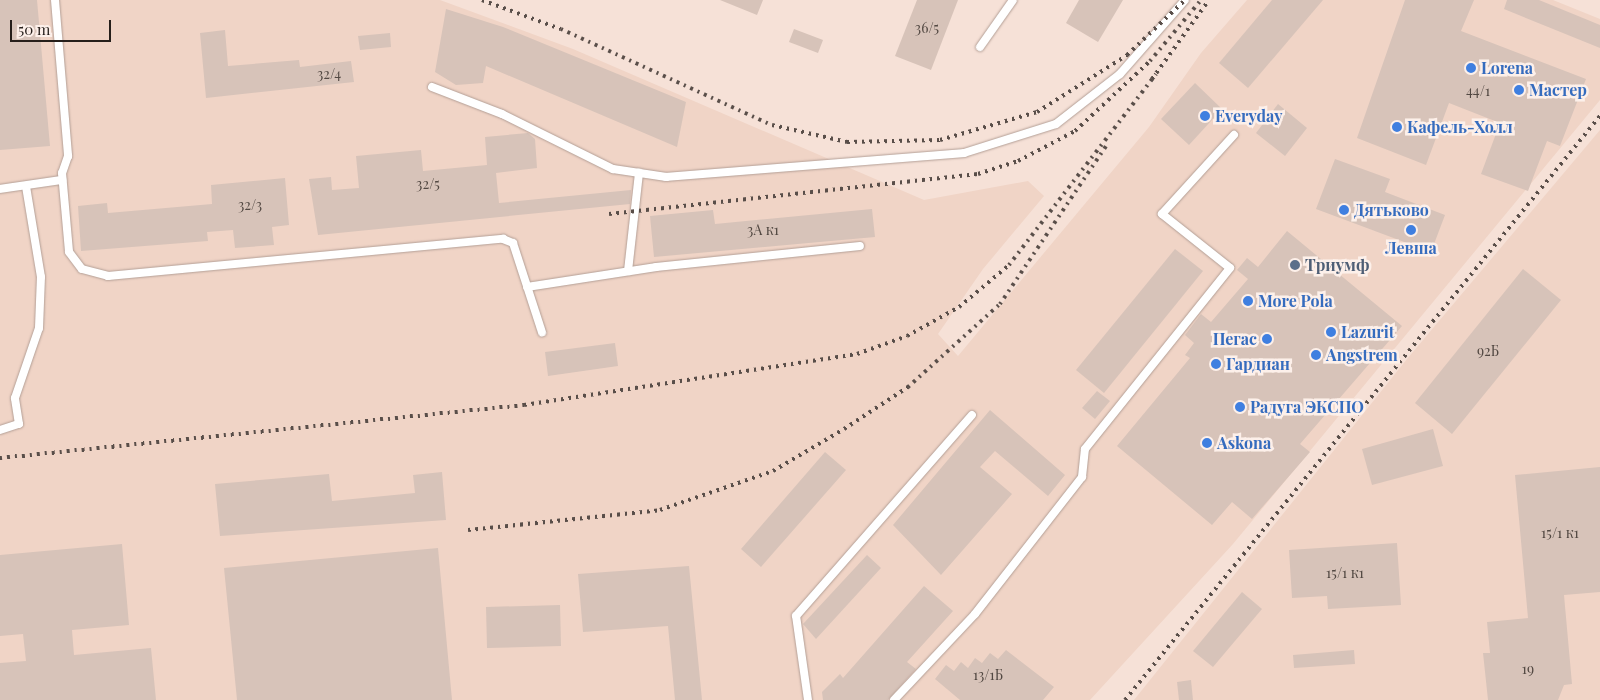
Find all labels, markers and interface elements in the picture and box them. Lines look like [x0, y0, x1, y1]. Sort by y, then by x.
scale bar [12, 10, 114, 42]
text: 50 m [18, 19, 50, 39]
house number: 36/5 [915, 20, 939, 36]
place label: Lorena [1481, 58, 1533, 78]
marker: Lorena [1465, 62, 1477, 74]
house number: 32/4 [317, 66, 341, 82]
place label: Мастер [1529, 80, 1587, 100]
house number: 44/1 [1466, 83, 1490, 99]
marker: Мастер [1513, 84, 1525, 96]
place label: Everyday [1215, 106, 1282, 126]
marker: Everyday [1199, 110, 1211, 122]
place label: Кафель-Холл [1407, 117, 1513, 137]
marker: Кафель-Холл [1391, 121, 1403, 133]
house number: 32/5 [416, 176, 440, 192]
house number: 32/3 [238, 197, 262, 213]
place label: Дятьково [1354, 200, 1429, 220]
marker: Дятьково [1338, 204, 1350, 216]
house number: 3А к1 [747, 222, 779, 238]
marker: Левша [1405, 224, 1417, 236]
place label: Левша [1385, 238, 1437, 258]
place label: Триумф [1305, 255, 1369, 275]
marker: Триумф [1289, 259, 1301, 271]
place label: More Pola [1258, 291, 1333, 311]
marker: More Pola [1242, 295, 1254, 307]
place label: Lazurit [1341, 322, 1394, 342]
marker: Lazurit [1325, 326, 1337, 338]
place label: Пегас [1213, 329, 1257, 349]
marker: Пегас [1261, 333, 1273, 345]
house number: 92Б [1477, 343, 1499, 359]
place label: Angstrem [1326, 345, 1398, 365]
marker: Angstrem [1310, 349, 1322, 361]
place label: Гардиан [1226, 354, 1290, 374]
marker: Гардиан [1210, 358, 1222, 370]
place label: Радуга ЭКСПО [1250, 397, 1364, 417]
marker: Радуга ЭКСПО [1234, 401, 1246, 413]
place label: Askona [1217, 433, 1271, 453]
marker: Askona [1201, 437, 1213, 449]
house number: 15/1 к1 [1541, 525, 1579, 541]
house number: 15/1 к1 [1326, 565, 1364, 581]
house number: 19 [1522, 661, 1534, 677]
house number: 13/1Б [973, 667, 1003, 683]

